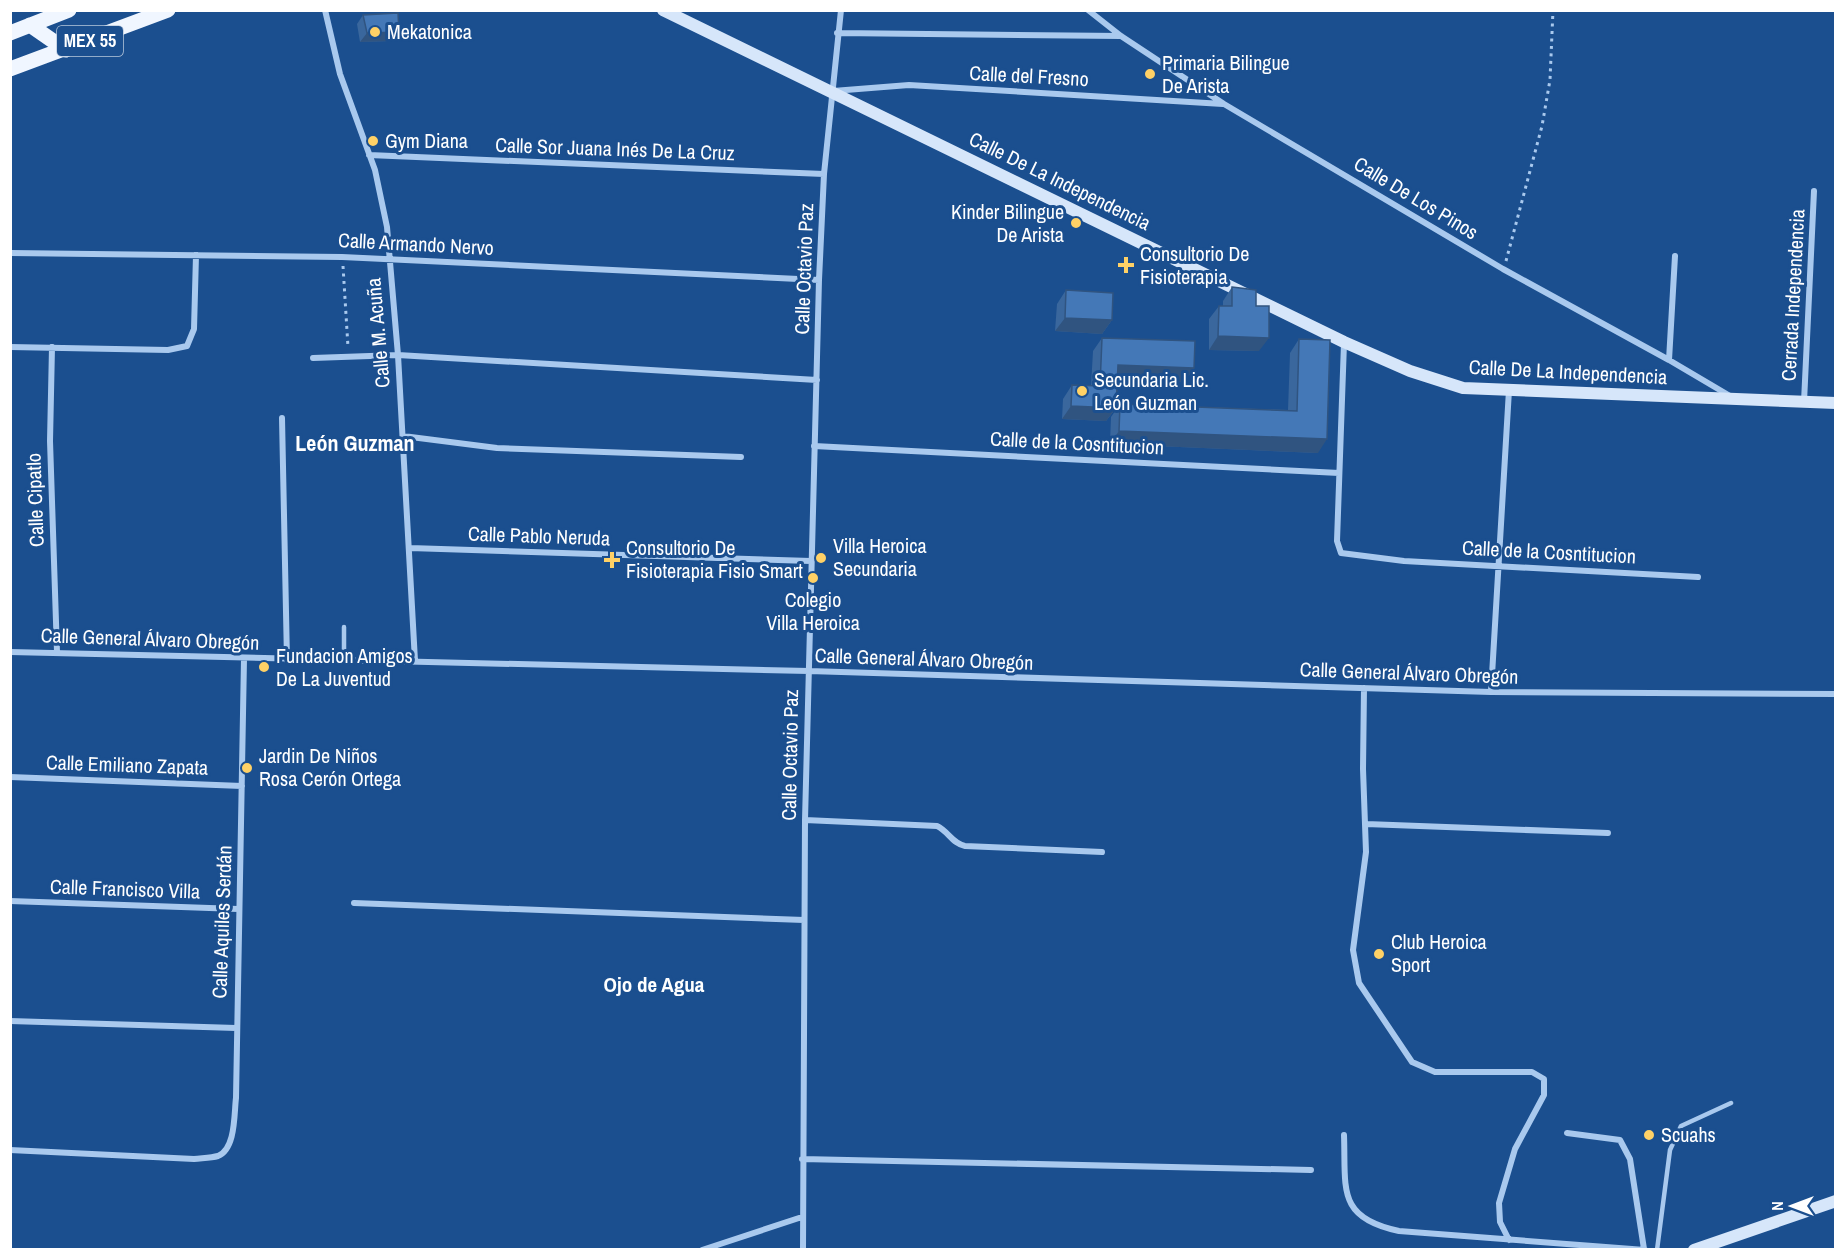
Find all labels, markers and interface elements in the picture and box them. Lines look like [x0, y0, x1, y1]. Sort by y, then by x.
place label: Mekatonica [387, 18, 472, 45]
marker: Mekatonica [368, 25, 382, 39]
road number: MEX 55 [57, 26, 123, 56]
place label: Primaria Bilingue De Arista [1162, 49, 1290, 99]
street label: Calle del Fresno [969, 59, 1089, 92]
marker: Primaria Bilingue De Arista [1143, 67, 1157, 81]
street label: Calle De La Independencia [965, 125, 1155, 236]
place label: Gym Diana [385, 127, 468, 154]
street label: Calle Sor Juana Inés De La Cruz [495, 131, 735, 166]
marker: Gym Diana [366, 134, 380, 148]
street label: Calle De Los Pinos [1349, 150, 1483, 245]
place label: Kinder Bilingue De Arista [951, 198, 1064, 248]
street label: Calle Octavio Paz [788, 203, 819, 335]
street label: Cerrada Independencia [1775, 208, 1810, 382]
marker: Kinder Bilingue De Arista [1069, 216, 1083, 230]
street label: Calle Armando Nervo [337, 226, 495, 261]
place label: Consultorio De Fisioterapia [1140, 240, 1249, 290]
marker: Consultorio De Fisioterapia [1117, 256, 1135, 274]
street label: Calle M. Acuña [359, 277, 396, 389]
street label: Calle De La Independencia [1468, 353, 1668, 390]
place label: Secundaria Lic. León Guzman [1094, 366, 1209, 416]
marker: Secundaria Lic. León Guzman [1075, 384, 1089, 398]
street label: Calle de la Cosntitucion [989, 424, 1165, 461]
district label: León Guzman [295, 428, 415, 458]
street label: Calle Cipatlo [19, 453, 50, 547]
street label: Calle Pablo Neruda [467, 520, 611, 551]
place label: Villa Heroica Secundaria [833, 532, 927, 582]
street label: Calle de la Cosntitucion [1461, 533, 1637, 570]
place label: Consultorio De Fisioterapia Fisio Smart [626, 534, 803, 584]
marker: Consultorio De Fisioterapia Fisio Smart [603, 551, 621, 569]
marker: Villa Heroica Secundaria [814, 551, 828, 565]
marker: Colegio Villa Heroica [806, 571, 820, 585]
place label: Colegio Villa Heroica [766, 586, 860, 636]
street label: Calle General Álvaro Obregón [40, 621, 260, 656]
street label: Calle General Álvaro Obregón [814, 641, 1034, 676]
place label: Fundacion Amigos De La Juventud [276, 642, 413, 692]
street label: Calle General Álvaro Obregón [1299, 655, 1519, 690]
marker: Fundacion Amigos De La Juventud [257, 660, 271, 674]
street label: Calle Octavio Paz [775, 689, 804, 821]
place label: Jardin De Niños Rosa Cerón Ortega [259, 742, 401, 792]
street label: Calle Emiliano Zapata [45, 748, 209, 781]
marker: Jardin De Niños Rosa Cerón Ortega [240, 761, 254, 775]
street label: Calle Aquiles Serdán [205, 845, 238, 999]
street label: Calle Francisco Villa [50, 872, 200, 905]
place label: Club Heroica Sport [1391, 928, 1487, 978]
marker: Club Heroica Sport [1372, 947, 1386, 961]
district label: Ojo de Agua [604, 970, 705, 999]
place label: Scuahs [1661, 1121, 1716, 1148]
marker: Scuahs [1642, 1128, 1656, 1142]
north arrow [1762, 1176, 1822, 1236]
text: N [1766, 1201, 1788, 1211]

